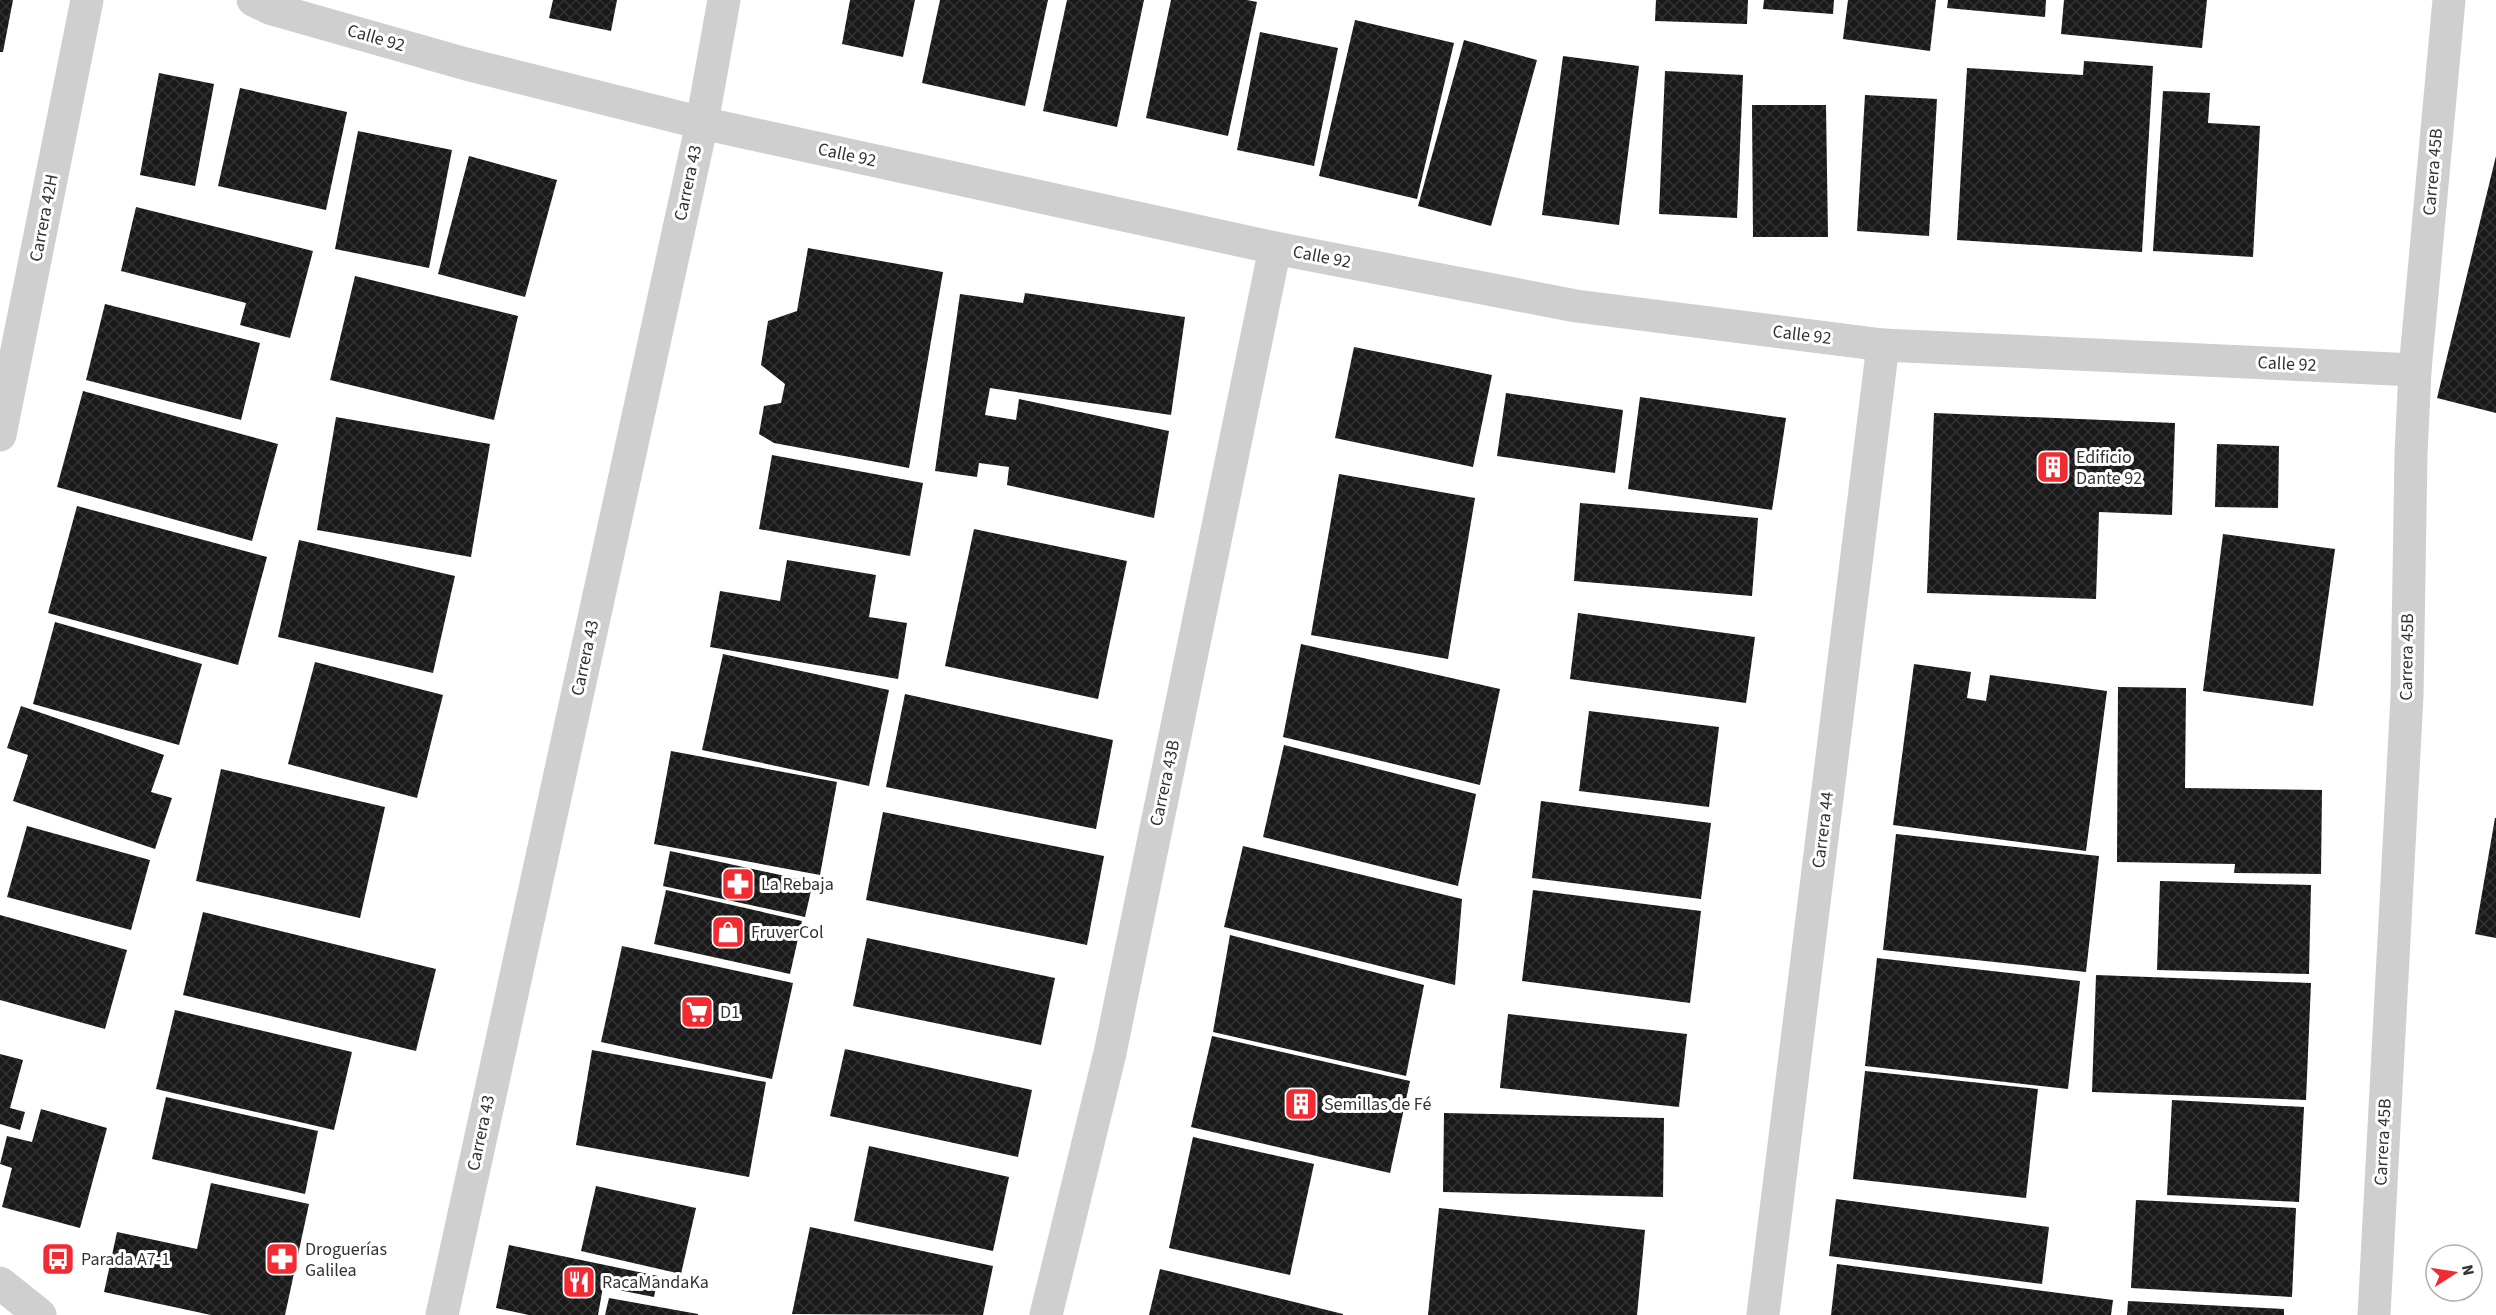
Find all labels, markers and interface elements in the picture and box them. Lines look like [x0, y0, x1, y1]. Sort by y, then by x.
street label: Calle 92 [344, 18, 408, 58]
street label: Carrera 45B [2417, 127, 2449, 217]
street label: Calle 92 [816, 137, 878, 173]
street label: Carrera 43 [668, 143, 708, 223]
street label: Carrera 42H [23, 172, 65, 264]
street label: Calle 92 [1291, 239, 1353, 275]
street label: Calle 92 [1771, 319, 1833, 351]
street label: Calle 92 [2257, 350, 2317, 378]
place label: Edificio Dante 92 [2076, 445, 2142, 491]
building icon: Edificio Dante 92 [2035, 449, 2071, 485]
street label: Carrera 45B [2394, 613, 2420, 701]
street label: Carrera 43 [565, 618, 605, 698]
street label: Carrera 43B [1144, 738, 1186, 828]
street label: Carrera 44 [1806, 790, 1840, 870]
pharmacy icon: La Rebaja [720, 866, 756, 902]
place label: La Rebaja [761, 872, 834, 897]
shop icon: FruverCol [710, 914, 746, 950]
place label: FruverCol [751, 920, 824, 945]
supermarket icon: D1 [679, 994, 715, 1030]
place label: D1 [720, 1000, 740, 1025]
building icon: Semillas de Fé [1283, 1086, 1319, 1122]
place label: Semillas de Fé [1324, 1092, 1431, 1117]
street label: Carrera 43 [461, 1093, 501, 1173]
street label: Carrera 45B [2368, 1098, 2398, 1186]
place label: Droguerías Galilea [305, 1237, 387, 1283]
bus stop icon: Parada A7-1 [40, 1241, 76, 1277]
pharmacy icon: Droguerías Galilea [264, 1241, 300, 1277]
north arrow [2424, 1243, 2484, 1303]
place label: Parada A7-1 [81, 1247, 170, 1272]
text: N [2456, 1263, 2480, 1278]
restaurant icon: RacaMandaKa [561, 1264, 597, 1300]
place label: RacaMandaKa [602, 1270, 709, 1295]

